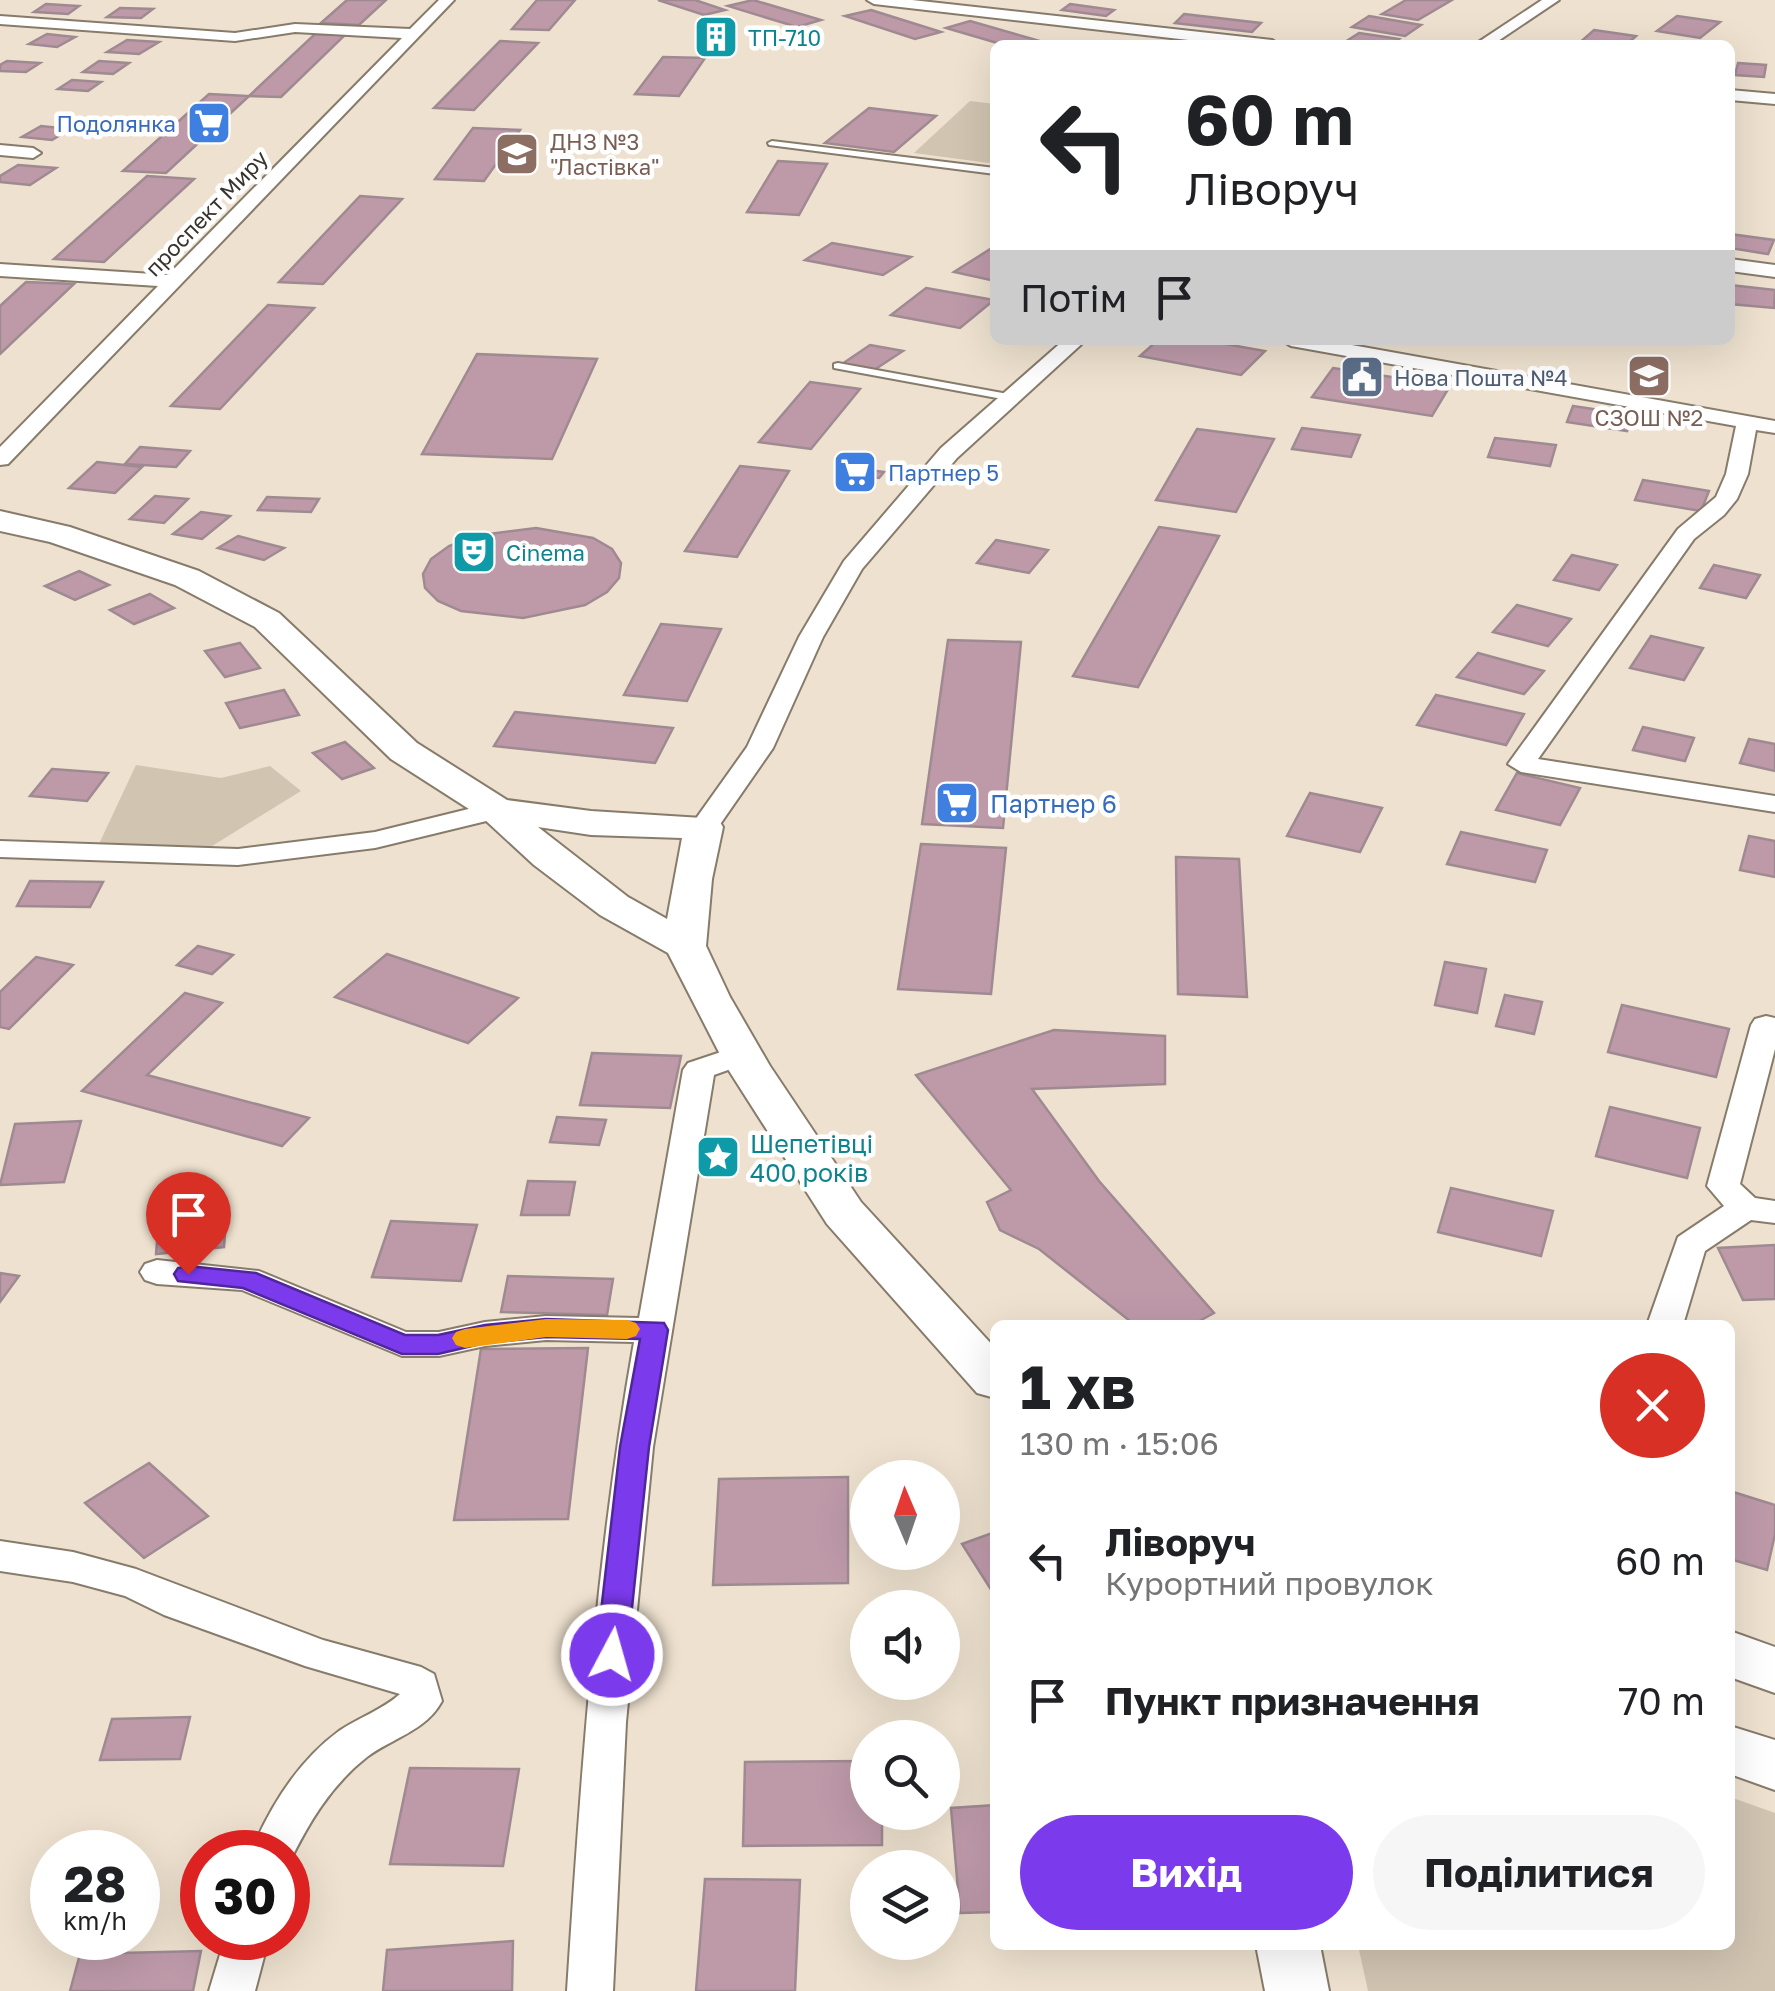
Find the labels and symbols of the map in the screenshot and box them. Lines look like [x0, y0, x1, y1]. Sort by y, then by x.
building icon: ТП-710 [693, 14, 739, 60]
place label: ТП-710 [748, 24, 821, 51]
supermarket icon: Подолянка [186, 100, 232, 146]
place label: Подолянка [57, 110, 176, 137]
place label: ДНЗ №3 "Ластівка" [550, 128, 660, 180]
school or university icon: ДНЗ №3 "Ластівка" [494, 131, 540, 177]
street label: проспект Миру [139, 144, 273, 282]
school or university icon: СЗОШ №2 [1626, 353, 1672, 399]
public building icon: Нова Пошта №4 [1339, 354, 1385, 400]
place label: Нова Пошта №4 [1394, 364, 1568, 391]
place label: СЗОШ №2 [1595, 404, 1703, 431]
supermarket icon: Партнер 5 [832, 449, 878, 495]
place label: Партнер 5 [888, 459, 999, 486]
theatre icon: Cinema [451, 529, 497, 575]
place label: Cinema [506, 539, 585, 566]
supermarket icon: Партнер 6 [934, 780, 980, 826]
place label: Партнер 6 [990, 788, 1117, 819]
place label: Шепетівці 400 років [750, 1128, 873, 1188]
place icon: Шепетівці 400 років [695, 1134, 741, 1180]
pin [146, 1172, 231, 1275]
north arrow [850, 1460, 960, 1570]
position arrow [560, 1603, 664, 1707]
speed limit sign: 30 [180, 1830, 310, 1960]

